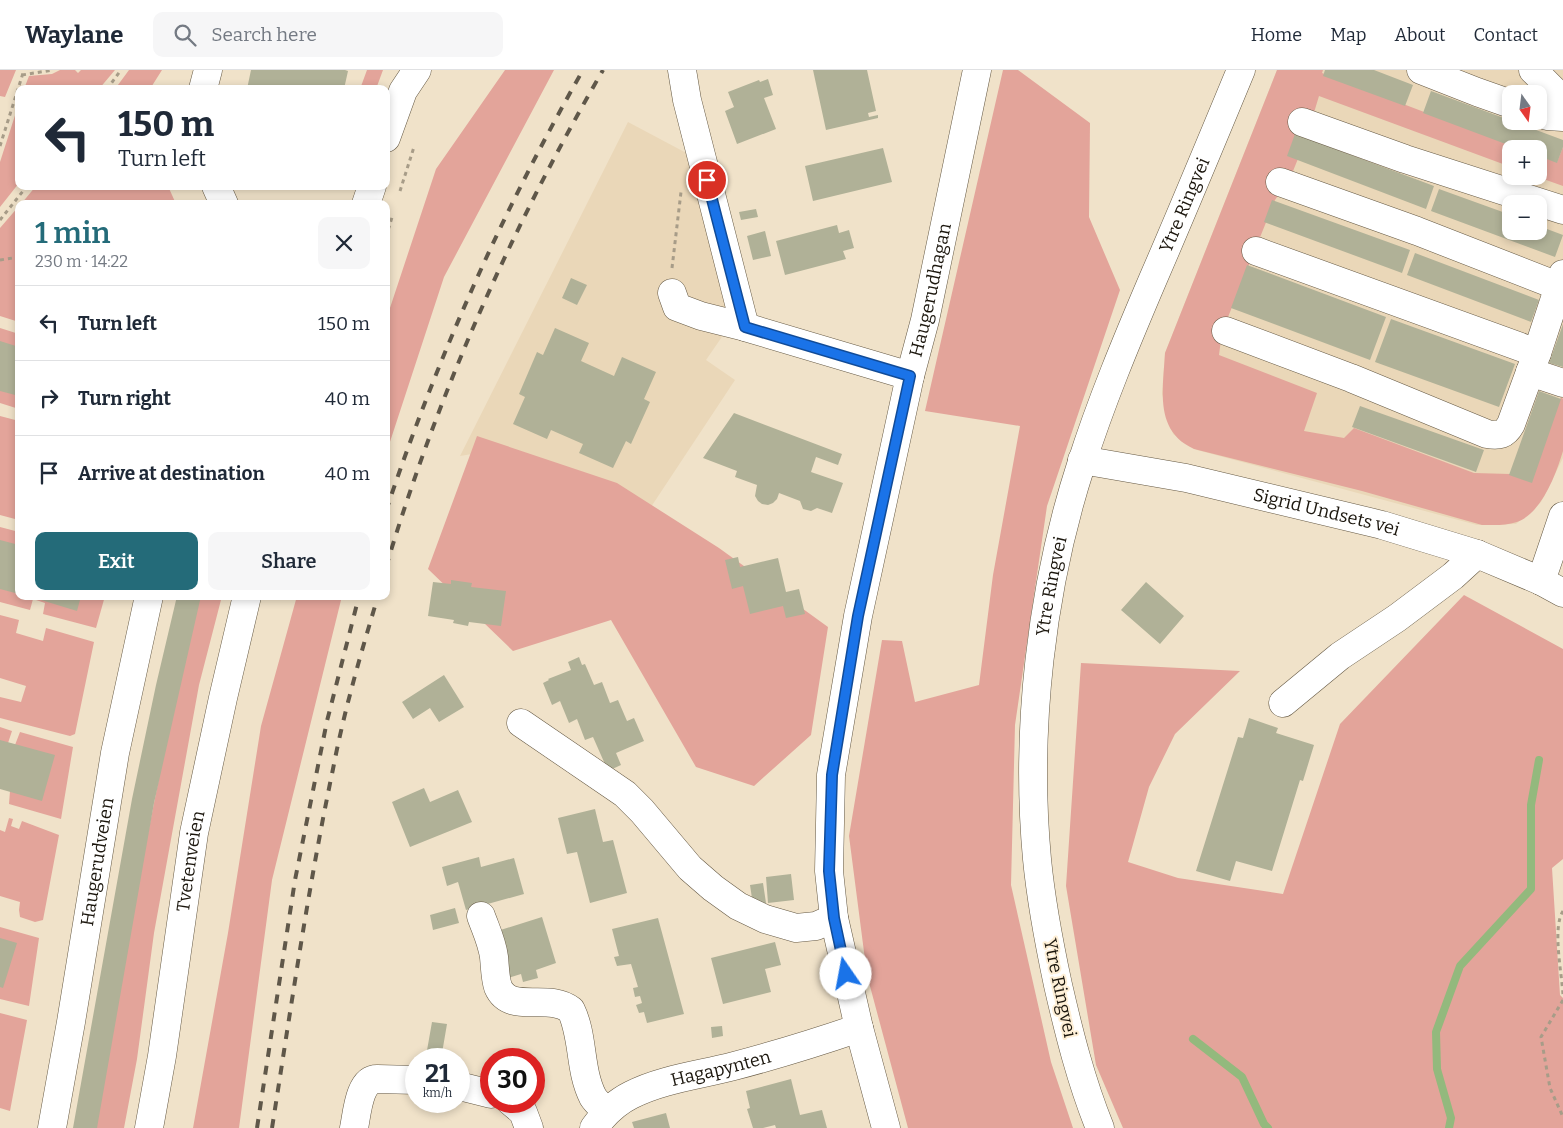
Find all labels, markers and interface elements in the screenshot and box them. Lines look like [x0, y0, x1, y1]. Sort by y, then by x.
search box [153, 12, 503, 57]
text: Waylane [25, 21, 123, 49]
icon: search [171, 21, 199, 49]
text: Search here [211, 23, 317, 46]
text: Home [1251, 24, 1302, 46]
text: Map [1330, 24, 1366, 46]
text: About [1394, 24, 1445, 46]
text: Contact [1473, 24, 1538, 46]
north arrow [1502, 85, 1548, 130]
map controls [1502, 85, 1547, 240]
text: 150 m [118, 103, 214, 145]
icon: left [35, 105, 100, 170]
button: + [1502, 140, 1547, 185]
text: Turn left [118, 145, 206, 172]
street label: Ytre Ringvei [1155, 154, 1214, 256]
pin [686, 159, 728, 201]
icon: arrive [693, 166, 721, 194]
button: − [1502, 195, 1547, 240]
text: 1 min [35, 215, 110, 251]
button: close [318, 217, 370, 269]
street label: Haugerudhagan [905, 220, 956, 359]
text: 230 m · 14:22 [35, 252, 128, 271]
icon: left [35, 309, 63, 337]
text: Turn left [78, 312, 157, 335]
text: 150 m [318, 312, 370, 335]
icon: right [35, 384, 63, 412]
text: Turn right [78, 387, 171, 410]
text: 40 m [325, 387, 370, 410]
icon: arrive [35, 459, 63, 487]
text: Arrive at destination [78, 462, 265, 485]
text: 40 m [325, 462, 370, 485]
street label: Sigrid Undsets vei [1251, 484, 1402, 541]
button: Exit [35, 532, 198, 590]
button: Share [208, 532, 370, 590]
street label: Ytre Ringvei [1032, 534, 1072, 638]
street label: Haugerudveien [76, 795, 119, 928]
street label: Tvetenveien [172, 808, 210, 913]
street label: Ytre Ringvei [1039, 936, 1081, 1040]
position arrow [819, 947, 871, 999]
street label: Hagapynten [668, 1045, 774, 1091]
speed limit sign: 30 [480, 1048, 545, 1113]
text: 21 [425, 1059, 450, 1089]
text: km/h [423, 1086, 452, 1100]

